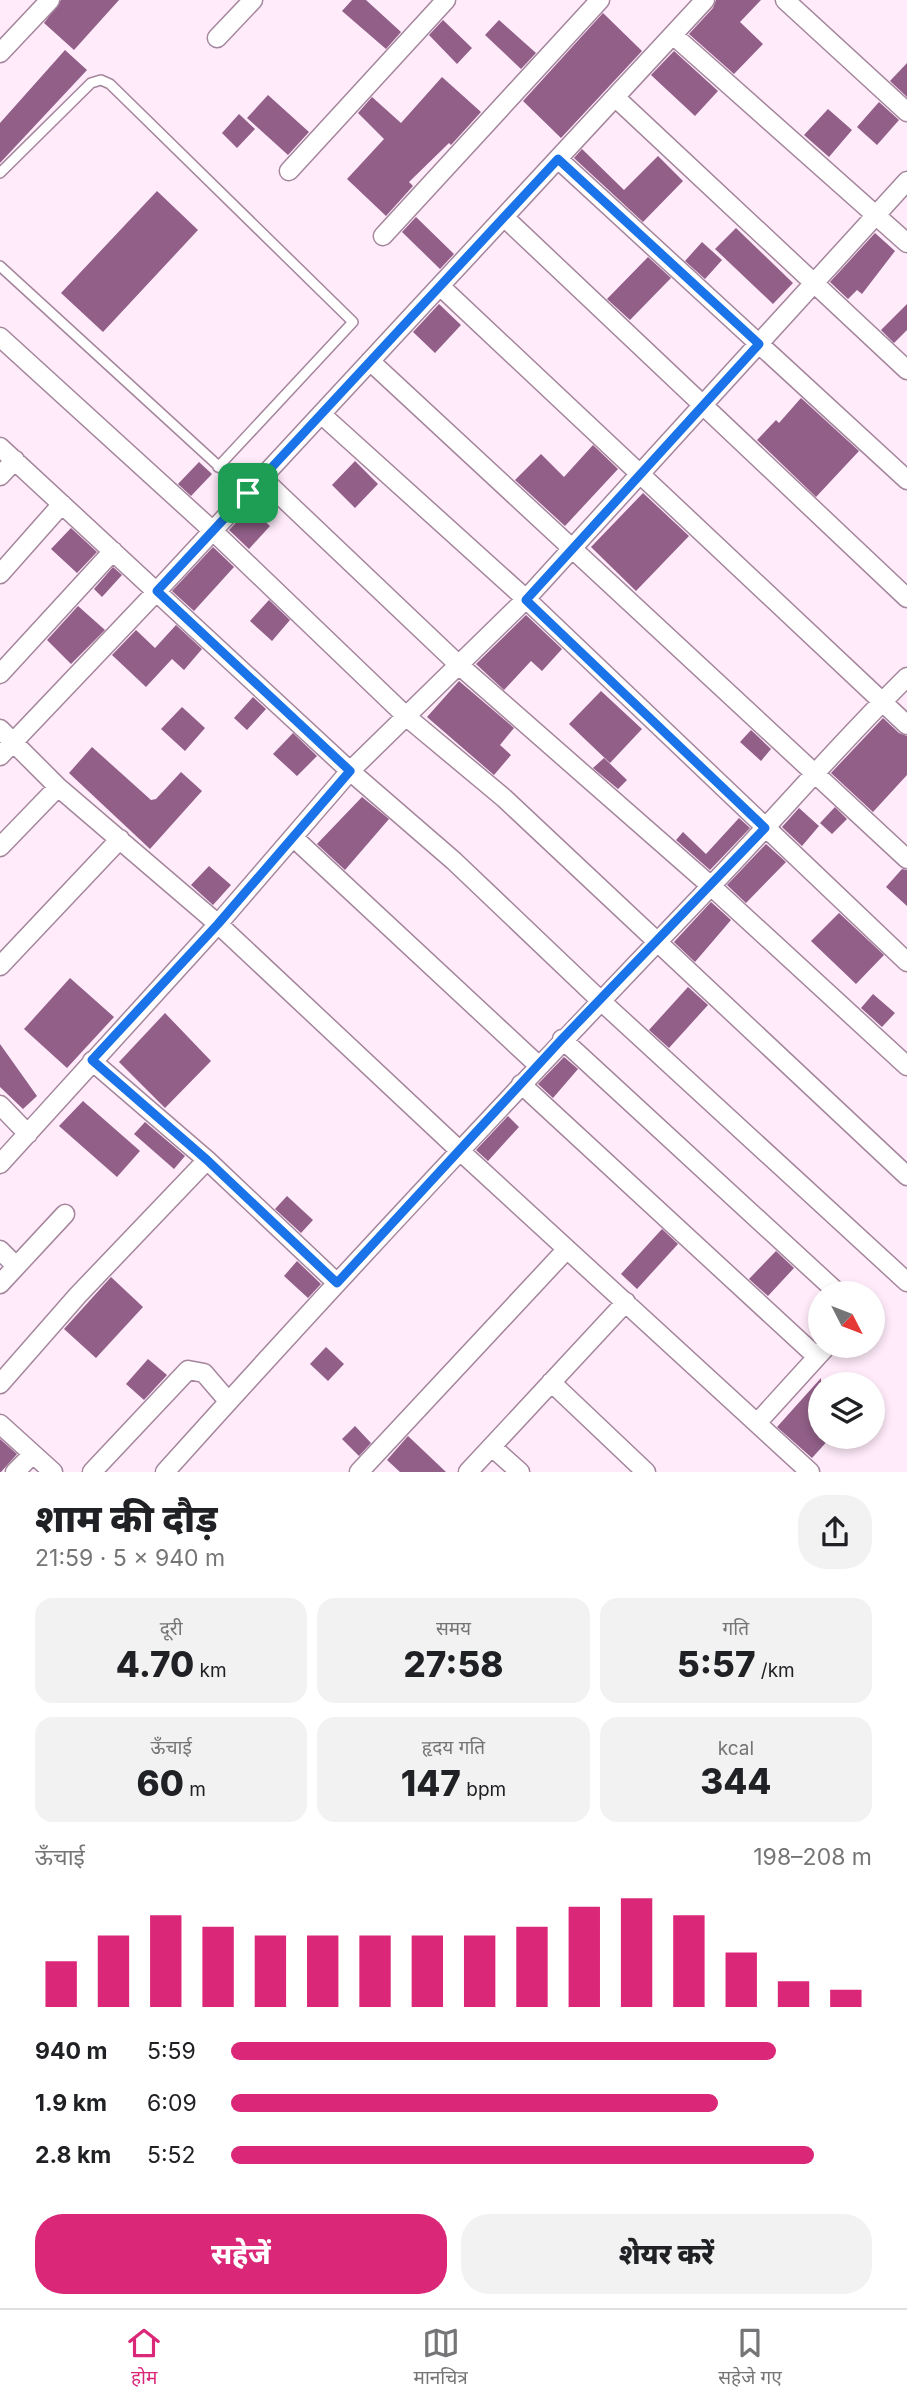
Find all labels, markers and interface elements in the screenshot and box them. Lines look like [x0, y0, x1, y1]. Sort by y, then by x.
pin [218, 463, 278, 523]
icon: arrive [229, 474, 267, 512]
north arrow [808, 1281, 886, 1358]
map controls [808, 1281, 885, 1449]
button: layers [808, 1372, 885, 1449]
text: शाम की दौड़ [35, 1495, 217, 1541]
button: share [798, 1495, 872, 1569]
text: 21:59 · 5 × 940 m [35, 1544, 225, 1572]
text: दूरी [160, 1617, 183, 1640]
text: समय [436, 1617, 471, 1640]
text: गति [723, 1617, 749, 1640]
text: 4.70 [116, 1643, 194, 1685]
text: 27:58 [403, 1643, 504, 1685]
text: 5:57 [677, 1643, 755, 1685]
text: km [194, 1659, 227, 1682]
text: /km [755, 1659, 795, 1682]
text: ऊँचाई [151, 1736, 192, 1759]
text: हृदय गति [422, 1736, 485, 1759]
text: kcal [718, 1737, 754, 1760]
text: 344 [700, 1760, 771, 1802]
text: 60 [136, 1762, 184, 1804]
text: 147 [401, 1762, 461, 1804]
text: m [184, 1778, 206, 1801]
text: bpm [461, 1778, 506, 1801]
text: ऊँचाई [35, 1843, 85, 1871]
text: 198–208 m [753, 1843, 872, 1871]
text: 940 m [35, 2037, 107, 2065]
text: 5:59 [147, 2037, 196, 2065]
text: 1.9 km [35, 2089, 107, 2117]
text: 6:09 [147, 2089, 197, 2117]
text: 2.8 km [35, 2141, 111, 2169]
text: 5:52 [147, 2141, 196, 2169]
button: सहेजें [35, 2214, 447, 2294]
button: शेयर करें [461, 2214, 872, 2294]
tab: होम [125, 2324, 163, 2392]
tab: मानचित्र [414, 2324, 468, 2392]
tab: सहेजे गए [718, 2324, 782, 2392]

